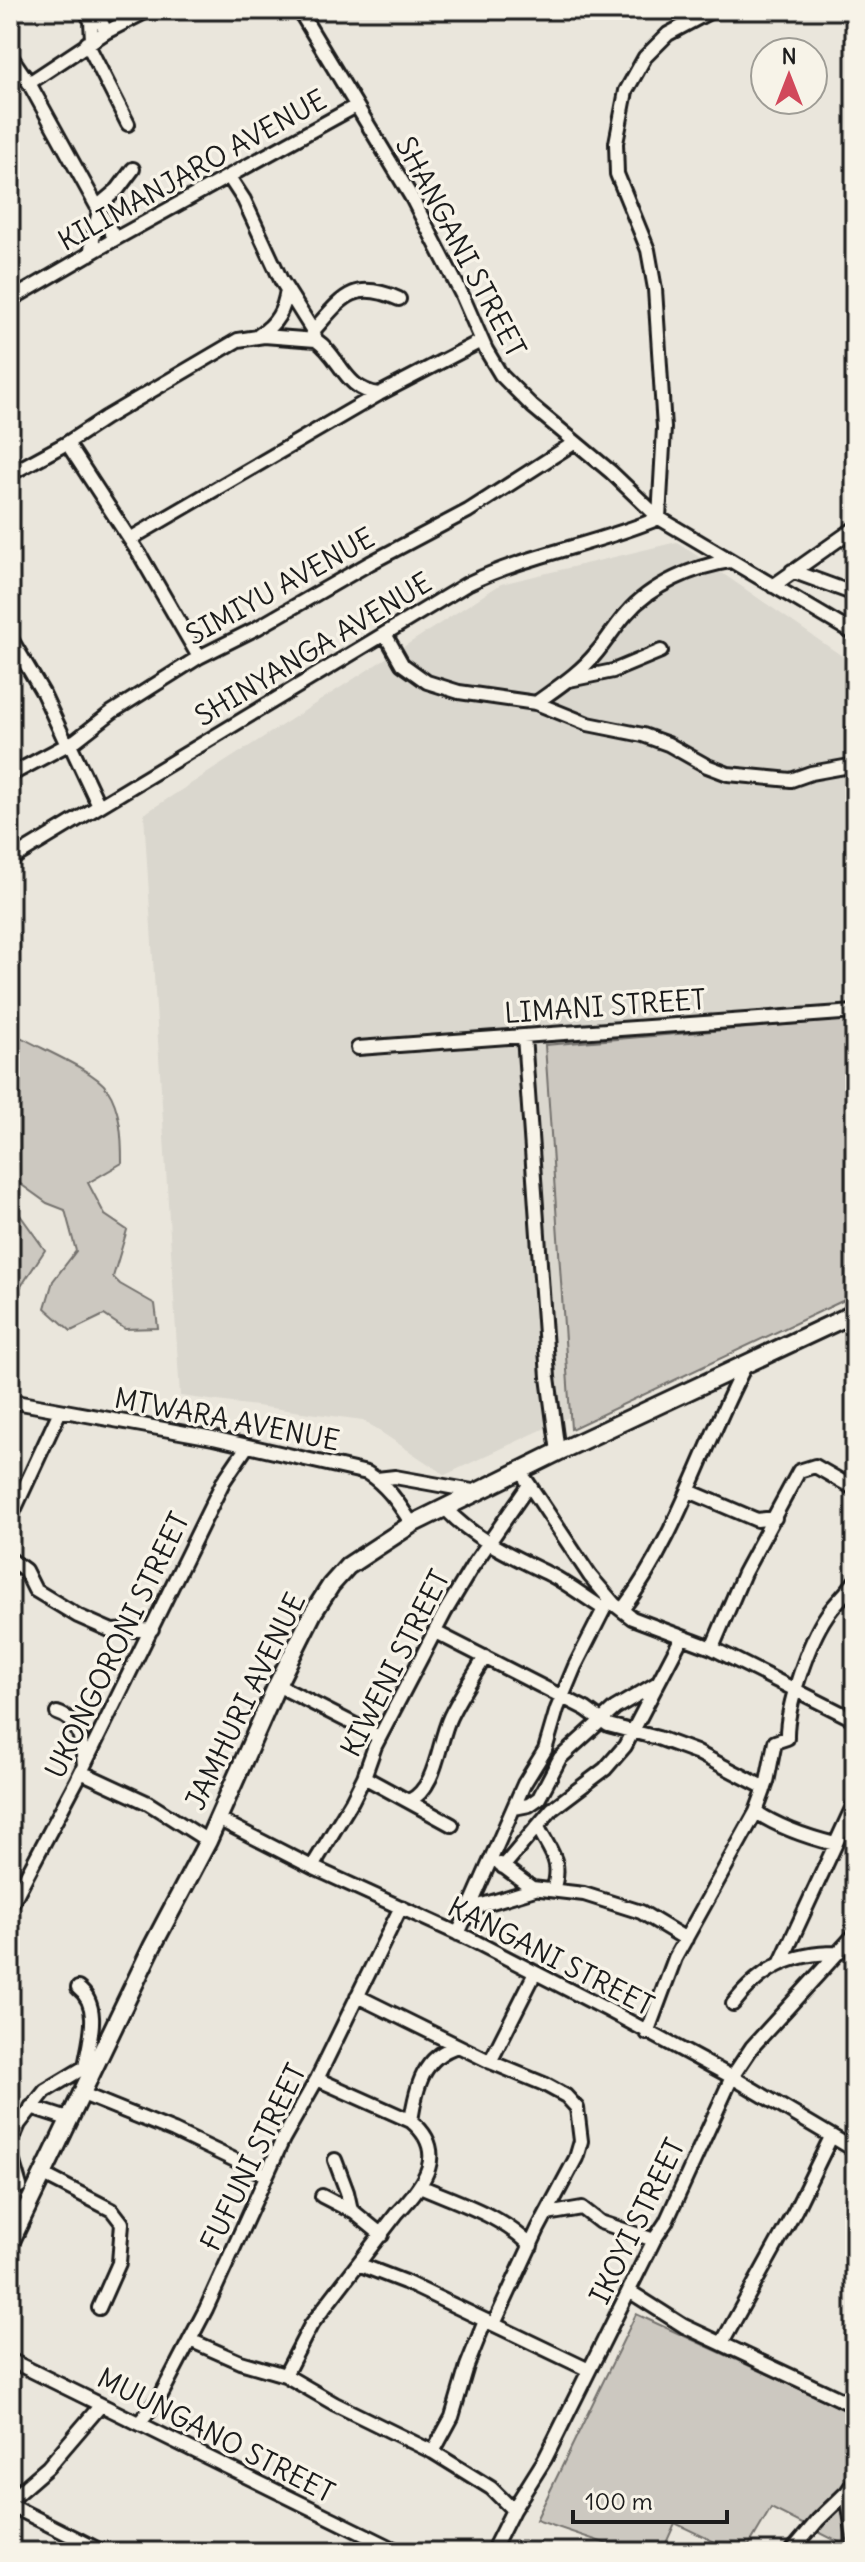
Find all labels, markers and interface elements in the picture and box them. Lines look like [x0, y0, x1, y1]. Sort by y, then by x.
north arrow [749, 36, 829, 116]
text: N [781, 42, 797, 70]
street label: KILIMANJARO AVENUE [52, 81, 332, 259]
street label: SHANGANI STREET [388, 130, 534, 364]
street label: SIMIYU AVENUE [179, 519, 381, 653]
street label: SHINYANGA AVENUE [188, 564, 438, 734]
street label: LIMANI STREET [503, 981, 707, 1031]
street label: MTWARA AVENUE [111, 1380, 343, 1458]
street label: UKONGORONI STREET [37, 1506, 197, 1784]
street label: KIWENI STREET [332, 1563, 458, 1763]
street label: JAMHURI AVENUE [177, 1587, 313, 1815]
street label: KANGANI STREET [442, 1889, 660, 2023]
street label: FUFUNI STREET [192, 2058, 314, 2256]
street label: IKOYI STREET [581, 2132, 693, 2310]
street label: MUUNGANO STREET [91, 2360, 341, 2510]
scale bar [573, 2474, 727, 2524]
text: 100 m [585, 2486, 653, 2516]

